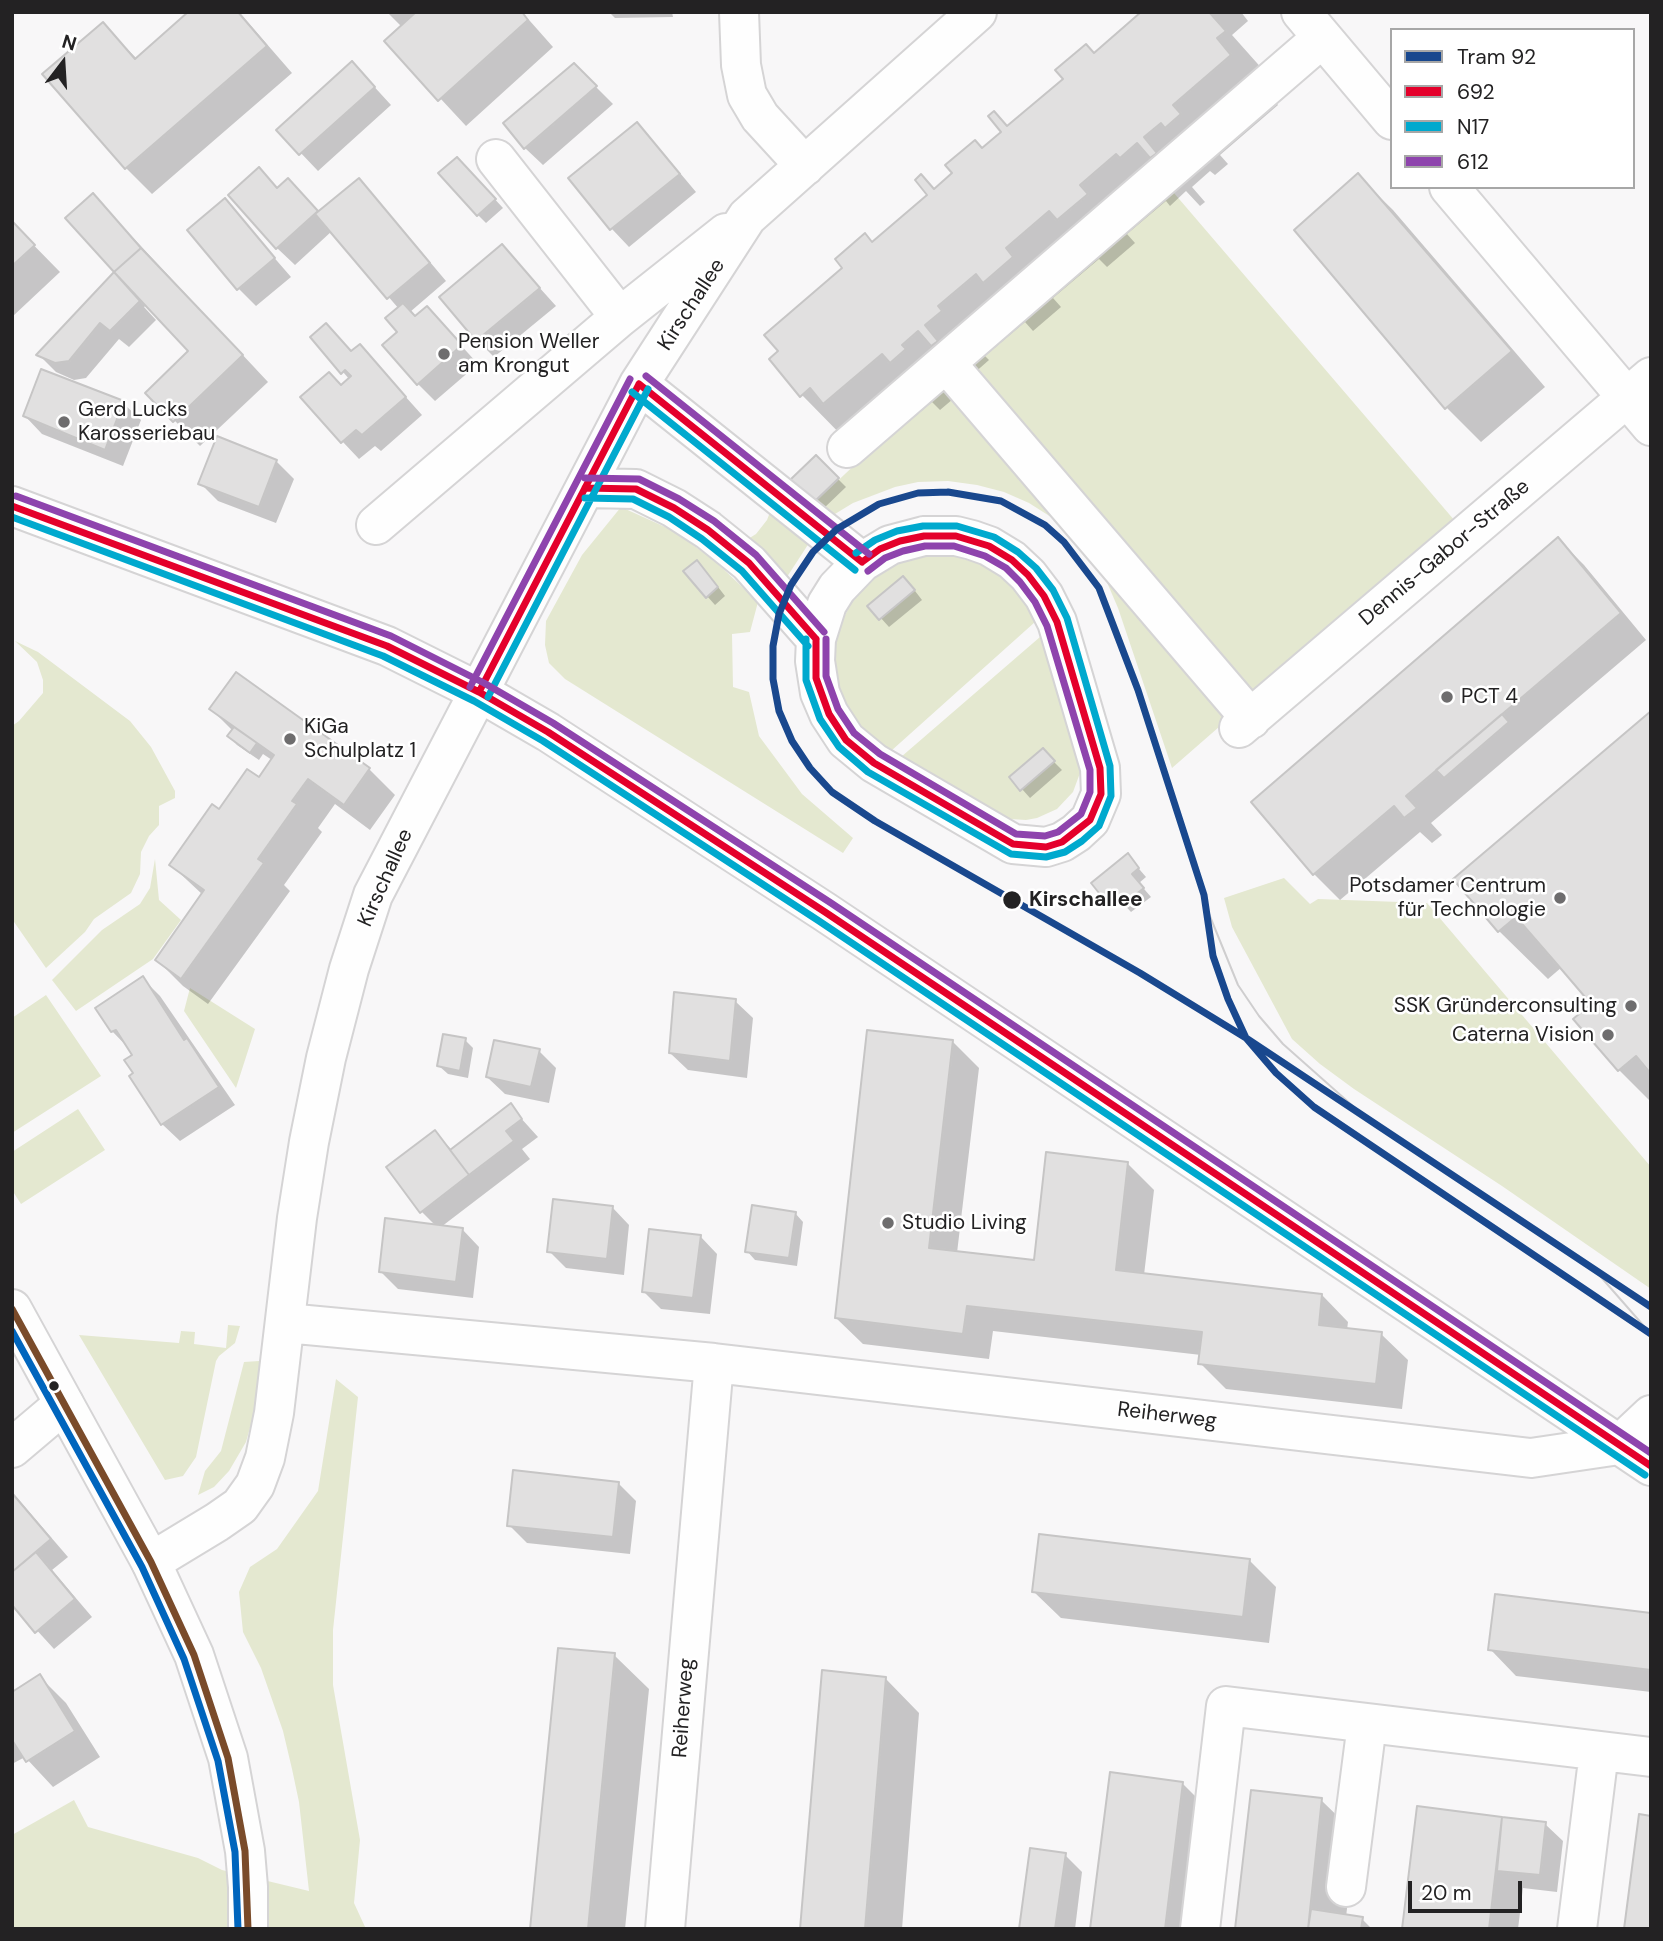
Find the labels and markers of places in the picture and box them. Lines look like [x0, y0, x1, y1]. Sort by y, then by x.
place label: Pension Weller am Krongut [458, 329, 599, 379]
marker: Pension Weller am Krongut [436, 346, 452, 362]
place label: Gerd Lucks Karosseriebau [78, 397, 215, 447]
marker: Gerd Lucks Karosseriebau [56, 414, 72, 430]
place label: PCT 4 [1461, 684, 1518, 710]
marker: PCT 4 [1439, 689, 1455, 705]
place label: KiGa Schulplatz 1 [304, 714, 416, 764]
marker: KiGa Schulplatz 1 [282, 731, 298, 747]
place label: Potsdamer Centrum für Technologie [1349, 873, 1546, 923]
place label: Kirschallee [1029, 887, 1143, 913]
marker: Kirschallee [1001, 889, 1023, 911]
marker: Potsdamer Centrum für Technologie [1552, 890, 1568, 906]
place label: SSK Gründerconsulting [1394, 993, 1617, 1019]
marker: SSK Gründerconsulting [1623, 998, 1639, 1014]
place label: Caterna Vision [1452, 1022, 1594, 1048]
marker: Caterna Vision [1600, 1027, 1616, 1043]
place label: Studio Living [902, 1210, 1027, 1236]
marker: Studio Living [880, 1215, 896, 1231]
unlabelled marker [47, 1379, 61, 1393]

